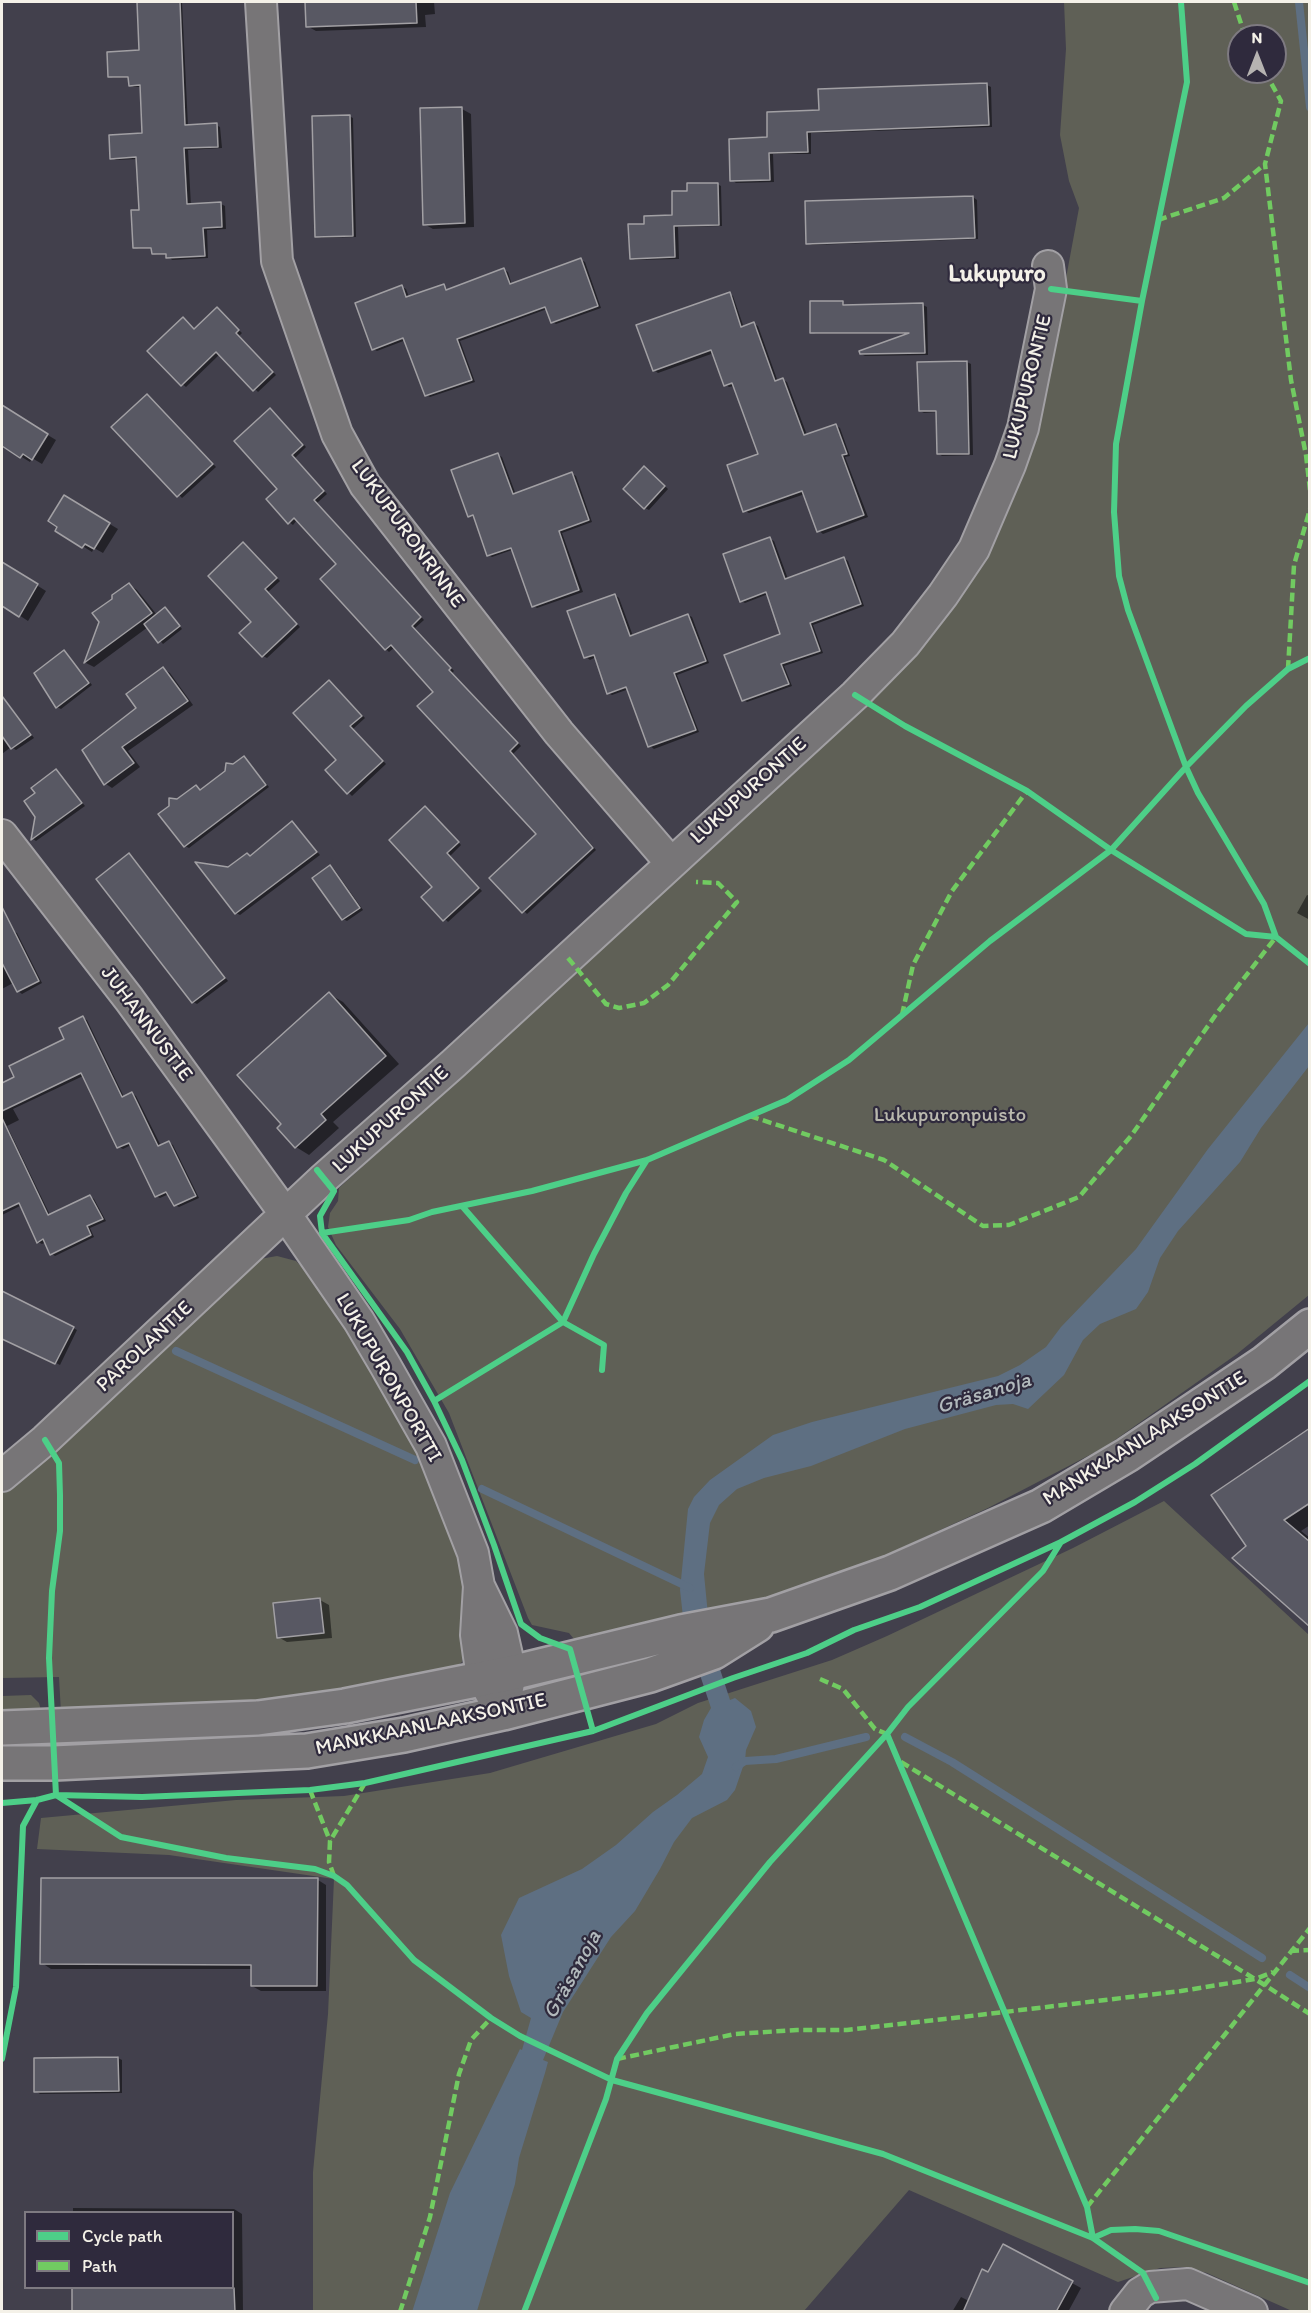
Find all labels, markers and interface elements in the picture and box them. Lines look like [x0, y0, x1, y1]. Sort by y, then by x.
north arrow [1227, 24, 1287, 84]
text: N [1252, 28, 1262, 47]
district label: Lukupuro [948, 261, 1046, 289]
street label: LUKUPURONTIE [998, 312, 1058, 462]
street label: LUKUPURONRINNE [345, 455, 469, 613]
street label: LUKUPURONTIE [686, 732, 812, 850]
street label: JUHANNUSTIE [95, 961, 197, 1087]
street label: LUKUPURONTIE [328, 1061, 454, 1179]
park label: Lukupuronpuisto [874, 1103, 1026, 1129]
street label: LUKUPURONPORTTI [329, 1289, 447, 1467]
street label: PAROLANTIE [92, 1296, 198, 1398]
street label: MANKKAANLAAKSONTIE [1038, 1366, 1252, 1512]
water label: Gräsanoja [934, 1367, 1034, 1421]
street label: MANKKAANLAAKSONTIE [313, 1688, 549, 1762]
water label: Gräsanoja [538, 1926, 608, 2024]
legend [24, 2211, 234, 2289]
text: Cycle path [82, 2225, 162, 2247]
text: Path [82, 2255, 117, 2277]

